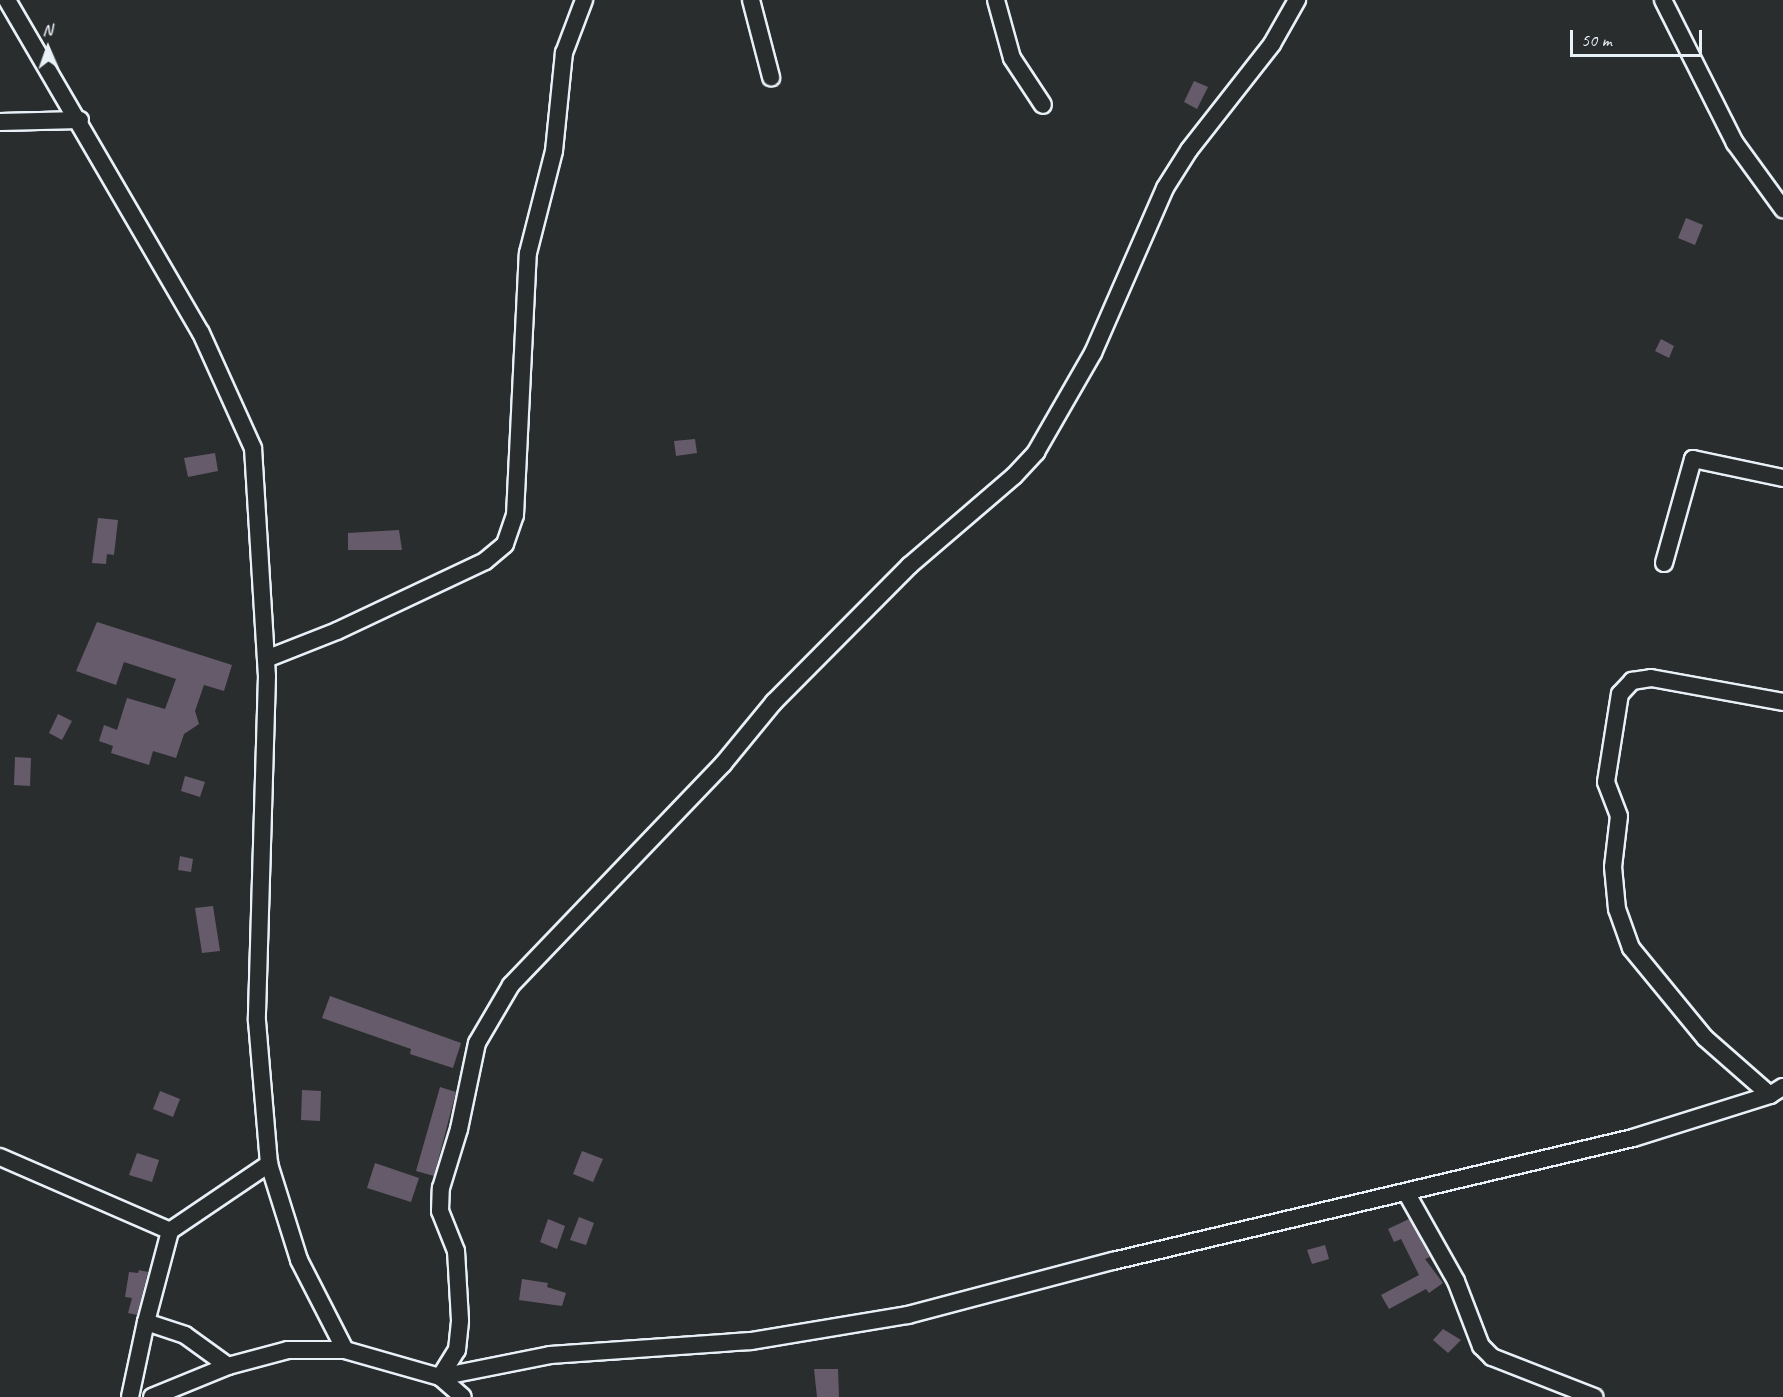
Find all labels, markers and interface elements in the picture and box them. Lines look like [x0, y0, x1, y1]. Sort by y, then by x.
north arrow [18, 18, 78, 78]
scale bar [1573, 18, 1705, 56]
text: N [42, 20, 53, 40]
text: 50 m [1581, 29, 1612, 51]

